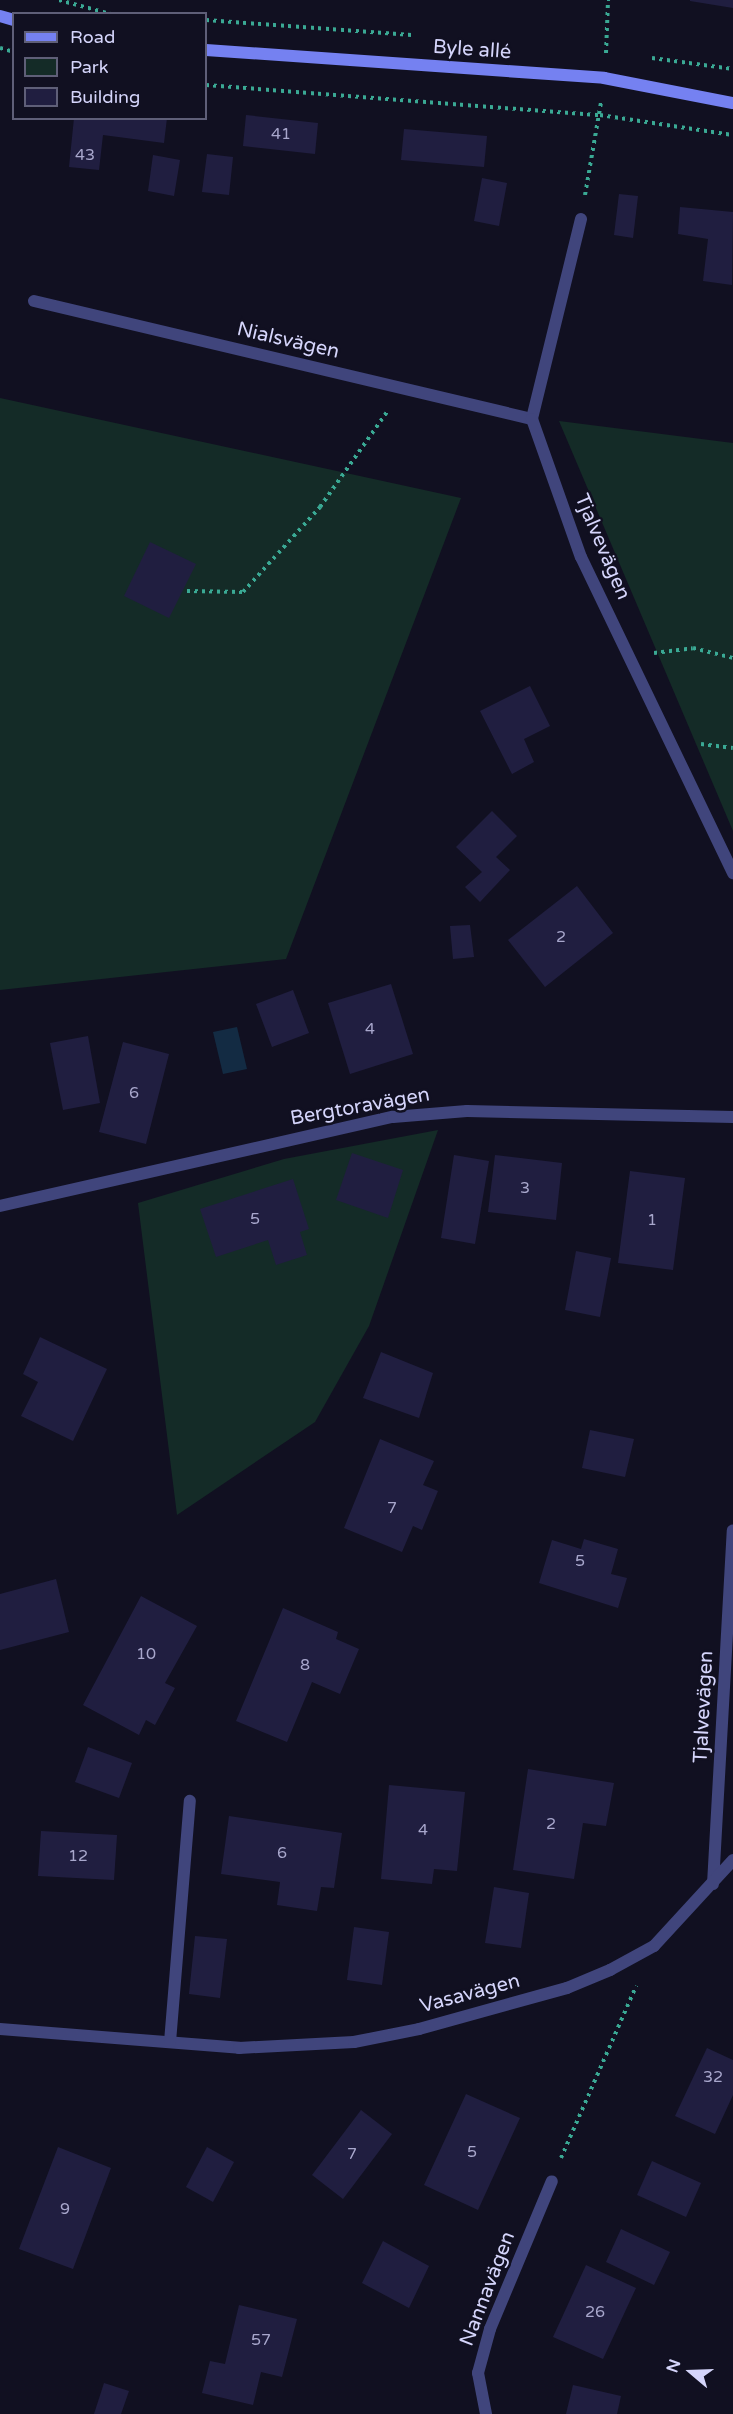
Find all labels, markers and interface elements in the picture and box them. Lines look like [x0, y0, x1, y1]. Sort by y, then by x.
legend [12, 12, 207, 120]
text: Road [70, 26, 115, 48]
street label: Byle allé [432, 35, 512, 65]
text: Park [70, 56, 108, 78]
text: Building [70, 86, 140, 108]
house number: 41 [271, 124, 291, 144]
house number: 43 [75, 145, 95, 165]
street label: Nialsvägen [234, 318, 342, 364]
street label: Tjalvevägen [569, 490, 635, 604]
house number: 2 [556, 927, 566, 947]
house number: 4 [365, 1019, 375, 1039]
house number: 6 [129, 1083, 139, 1103]
street label: Bergtoravägen [288, 1083, 432, 1131]
house number: 3 [520, 1178, 530, 1198]
house number: 5 [250, 1209, 260, 1229]
house number: 1 [647, 1210, 657, 1230]
house number: 7 [387, 1498, 397, 1518]
house number: 5 [575, 1551, 585, 1571]
house number: 10 [136, 1644, 156, 1664]
street label: Tjalvevägen [689, 1650, 719, 1764]
house number: 8 [300, 1655, 310, 1675]
house number: 2 [546, 1814, 556, 1834]
house number: 4 [418, 1820, 428, 1840]
house number: 6 [277, 1843, 287, 1863]
house number: 12 [68, 1846, 88, 1866]
street label: Vasavägen [417, 1969, 523, 2019]
house number: 32 [703, 2067, 723, 2087]
house number: 5 [467, 2142, 477, 2162]
house number: 7 [347, 2144, 357, 2164]
house number: 9 [60, 2199, 70, 2219]
street label: Nannavägen [455, 2228, 521, 2350]
house number: 26 [585, 2302, 605, 2322]
house number: 57 [251, 2330, 271, 2350]
north arrow [661, 2342, 721, 2402]
text: N [662, 2357, 686, 2375]

